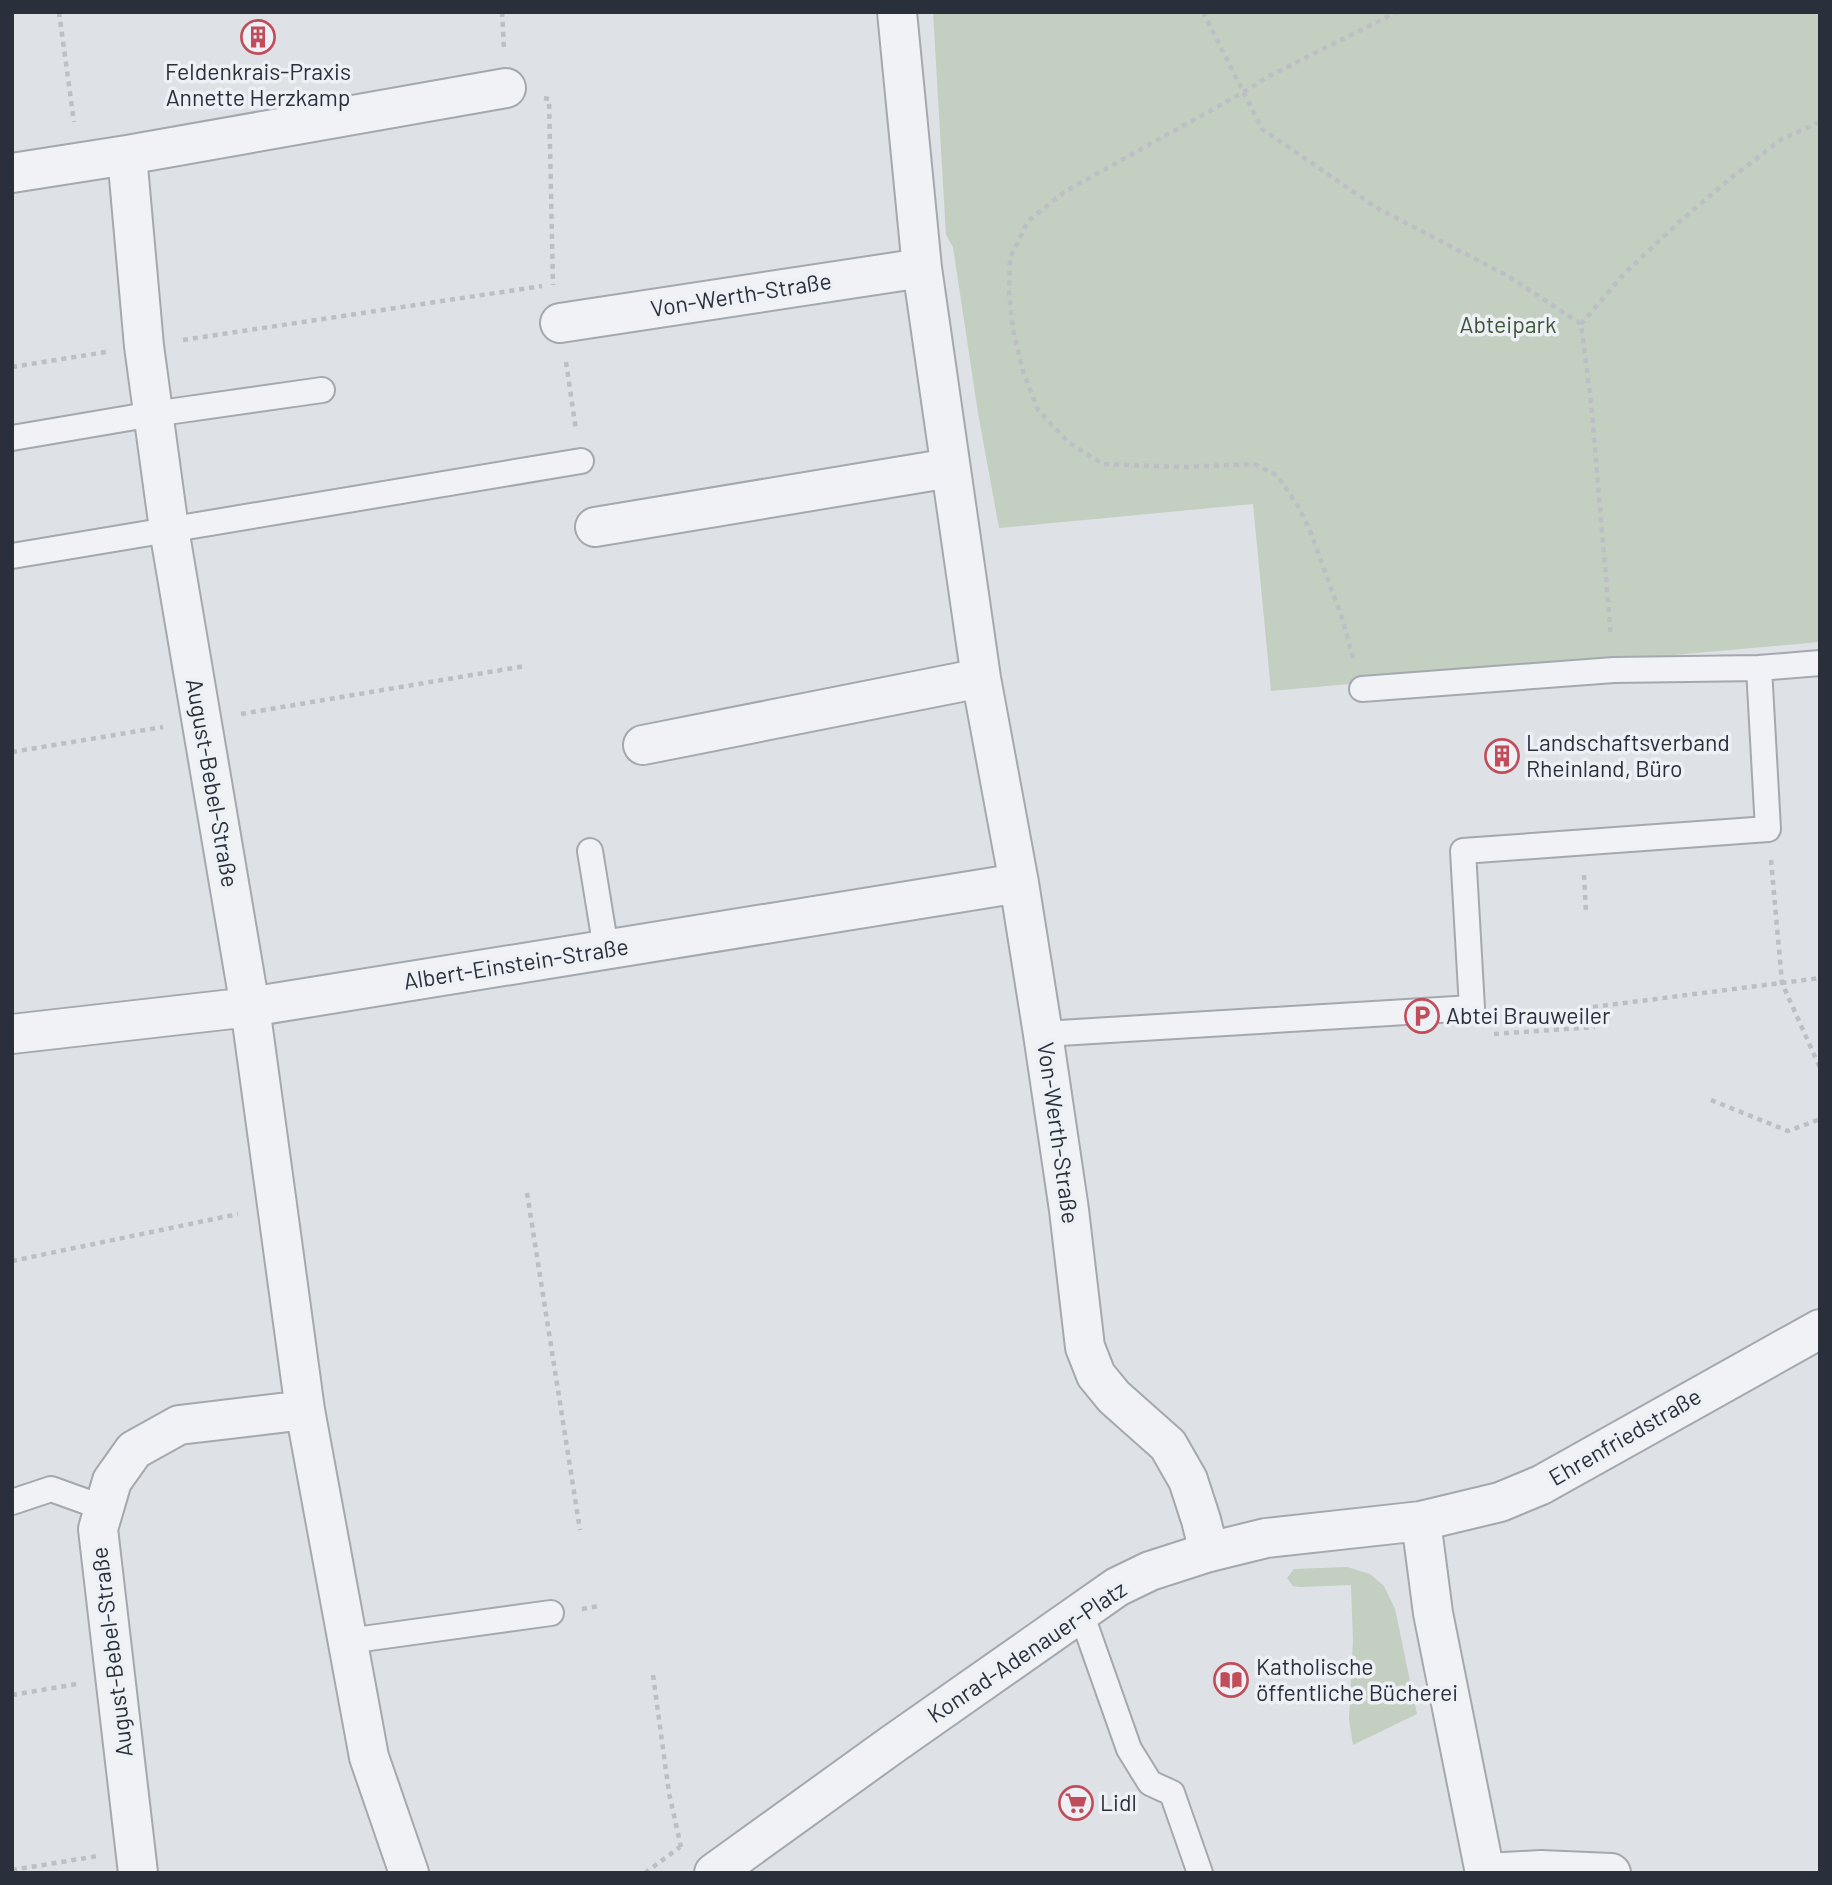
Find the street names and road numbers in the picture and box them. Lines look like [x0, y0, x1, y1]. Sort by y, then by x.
street label: Von-Werth-Straße [648, 266, 833, 322]
street label: August-Bebel-Straße [181, 676, 245, 890]
street label: Albert-Einstein-Straße [401, 931, 630, 995]
street label: Von-Werth-Straße [1032, 1040, 1086, 1225]
street label: Ehrenfriedstraße [1543, 1381, 1706, 1491]
street label: August-Bebel-Straße [84, 1545, 138, 1759]
street label: Konrad-Adenauer-Platz [922, 1574, 1131, 1728]

